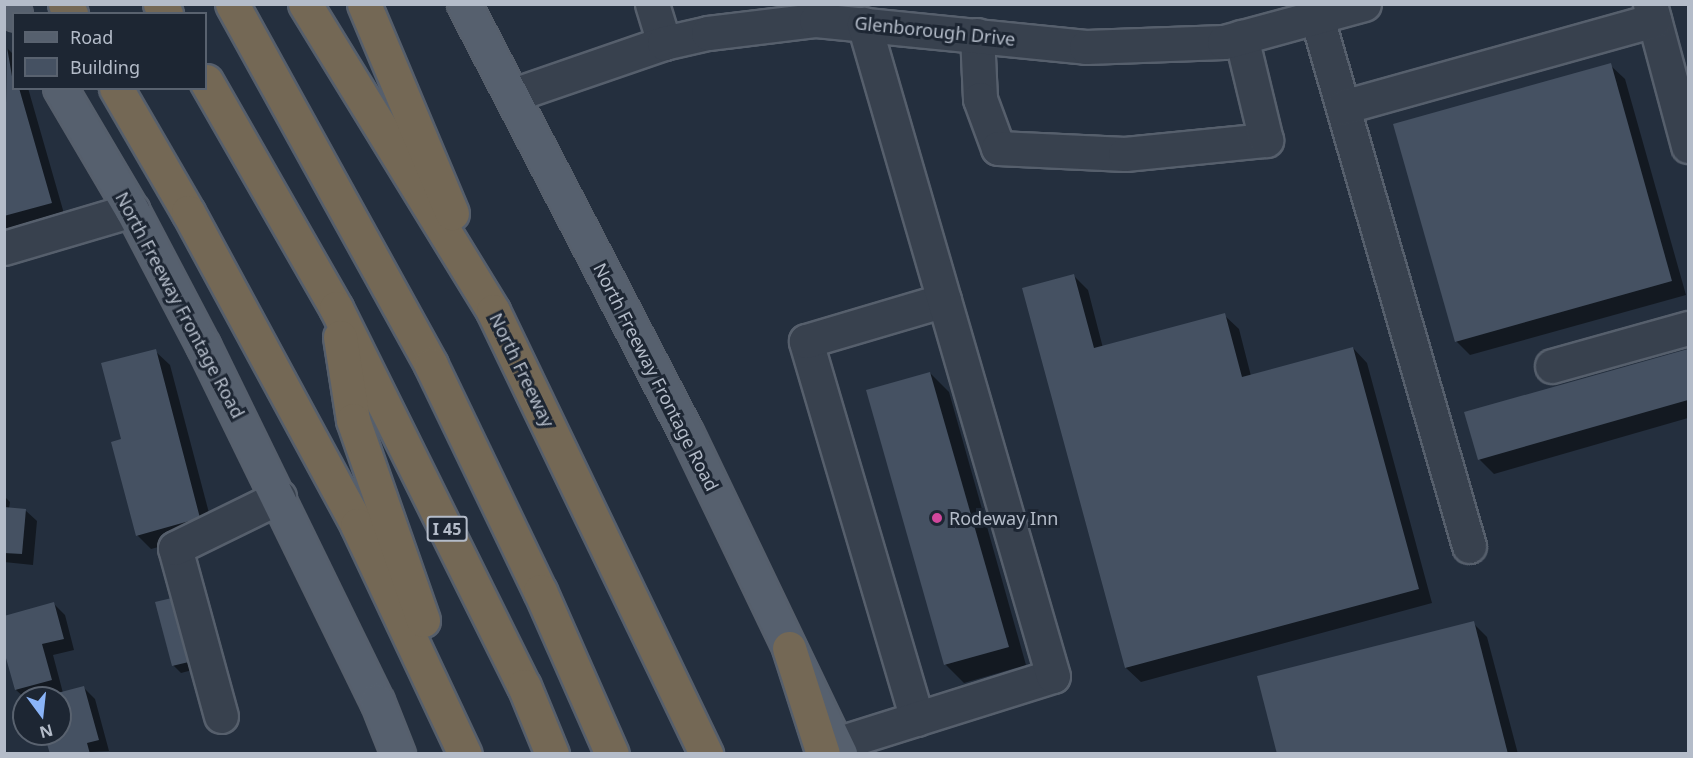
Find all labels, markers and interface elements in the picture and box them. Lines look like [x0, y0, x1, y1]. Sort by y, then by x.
legend [12, 12, 207, 90]
street label: Glenborough Drive [854, 12, 1016, 50]
text: Road [70, 25, 113, 49]
text: Building [70, 55, 140, 79]
street label: North Freeway Frontage Road [111, 188, 249, 422]
street label: North Freeway Frontage Road [589, 259, 723, 495]
street label: North Freeway [485, 309, 559, 431]
place label: Rodeway Inn [949, 507, 1058, 529]
marker: Rodeway Inn [930, 511, 944, 525]
road number: I 45 [426, 516, 468, 542]
north arrow [12, 686, 72, 746]
text: N [37, 719, 55, 744]

